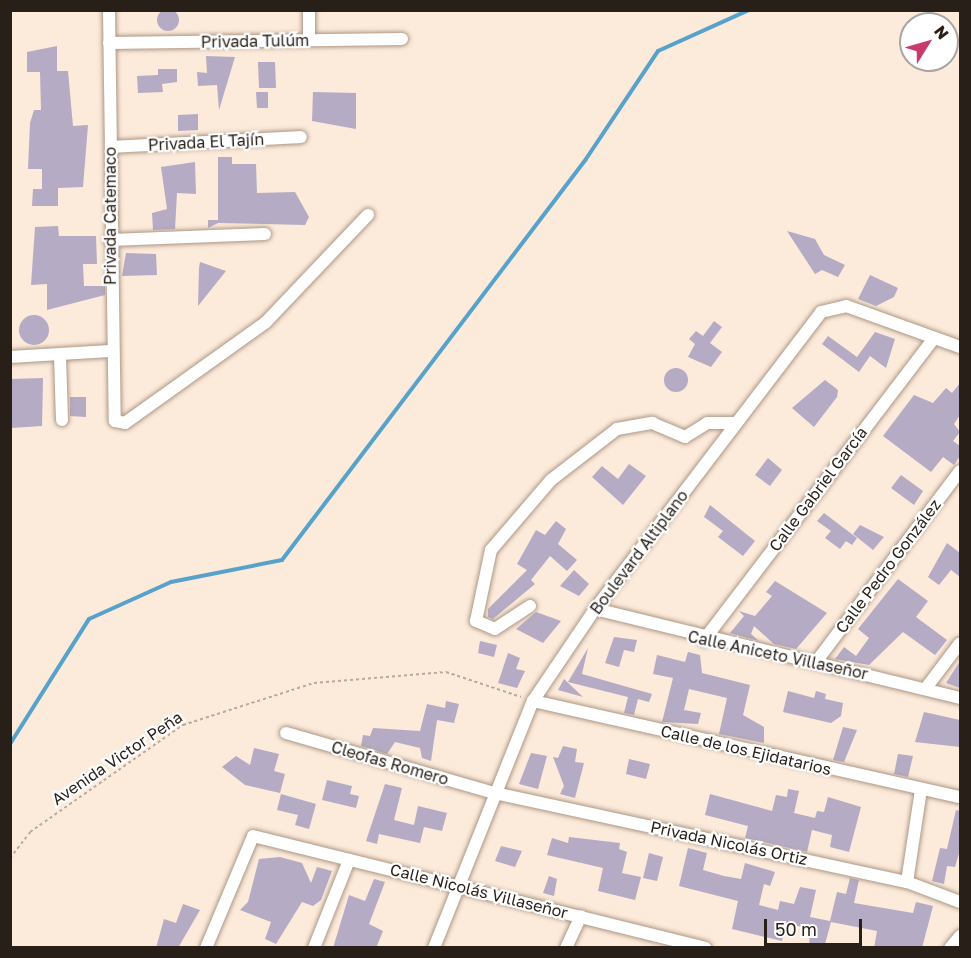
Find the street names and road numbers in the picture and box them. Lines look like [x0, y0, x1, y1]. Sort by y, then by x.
street label: Privada Tulúm [201, 30, 309, 52]
street label: Privada El Tajín [147, 129, 265, 155]
street label: Privada Catemaco [100, 147, 120, 285]
street label: Calle Gabriel García [765, 423, 871, 555]
street label: Boulevard Altiplano [586, 486, 692, 618]
street label: Calle Pedro González [831, 495, 945, 637]
street label: Calle Aniceto Villaseñor [686, 626, 870, 684]
street label: Avenida Victor Peña [48, 707, 186, 809]
street label: Calle de los Ejidatarios [659, 721, 833, 779]
street label: Cleofas Romero [329, 737, 451, 789]
street label: Privada Nicolás Ortiz [649, 817, 809, 869]
street label: Calle Nicolás Villaseñor [388, 860, 570, 922]

